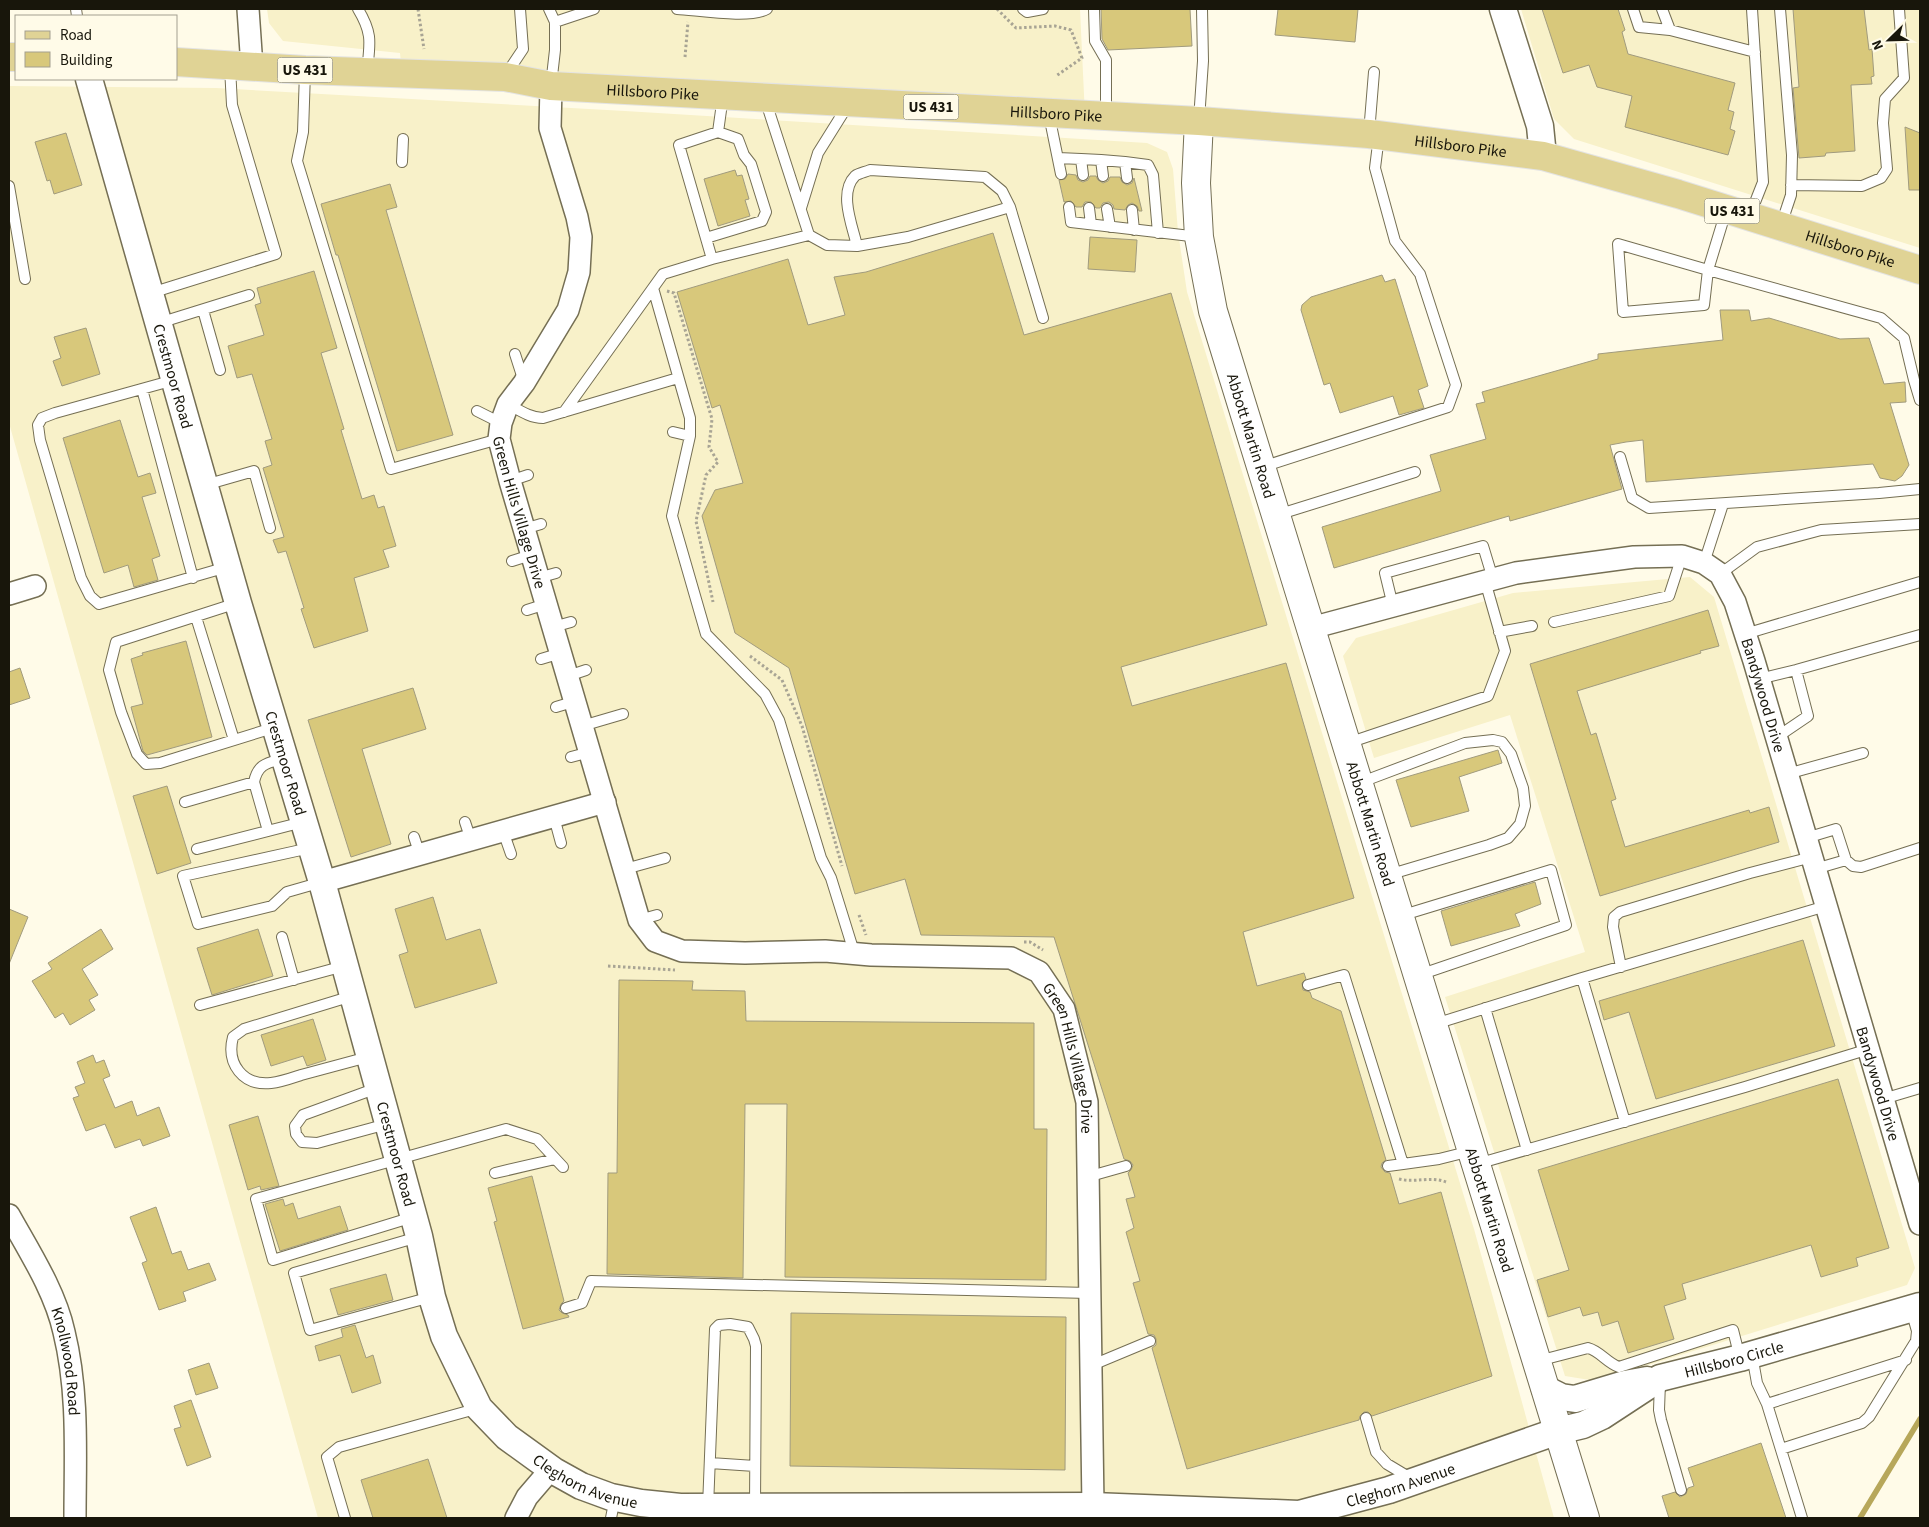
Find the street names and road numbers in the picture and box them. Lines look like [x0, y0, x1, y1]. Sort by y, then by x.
road number: US 431 [278, 58, 332, 82]
street label: Hillsboro Pike [606, 79, 699, 106]
road number: US 431 [904, 94, 958, 120]
street label: Hillsboro Pike [1009, 101, 1103, 128]
street label: Hillsboro Pike [1413, 130, 1508, 163]
road number: US 431 [1704, 198, 1760, 224]
street label: Hillsboro Pike [1803, 225, 1898, 273]
street label: Crestmoor Road [147, 322, 198, 431]
street label: Abbott Martin Road [1221, 371, 1280, 501]
street label: Green Hills Village Drive [487, 434, 551, 591]
street label: Bandywood Drive [1735, 635, 1790, 755]
street label: Crestmoor Road [259, 708, 311, 818]
street label: Abbott Martin Road [1340, 759, 1400, 889]
street label: Green Hills Village Drive [1037, 978, 1097, 1134]
street label: Bandywood Drive [1850, 1024, 1905, 1144]
street label: Crestmoor Road [371, 1099, 420, 1209]
street label: Abbott Martin Road [1459, 1145, 1519, 1275]
street label: Knollwood Road [45, 1304, 85, 1416]
street label: Hillsboro Circle [1682, 1336, 1786, 1384]
street label: Cleghorn Avenue [528, 1449, 640, 1514]
street label: Cleghorn Avenue [1344, 1458, 1458, 1513]

